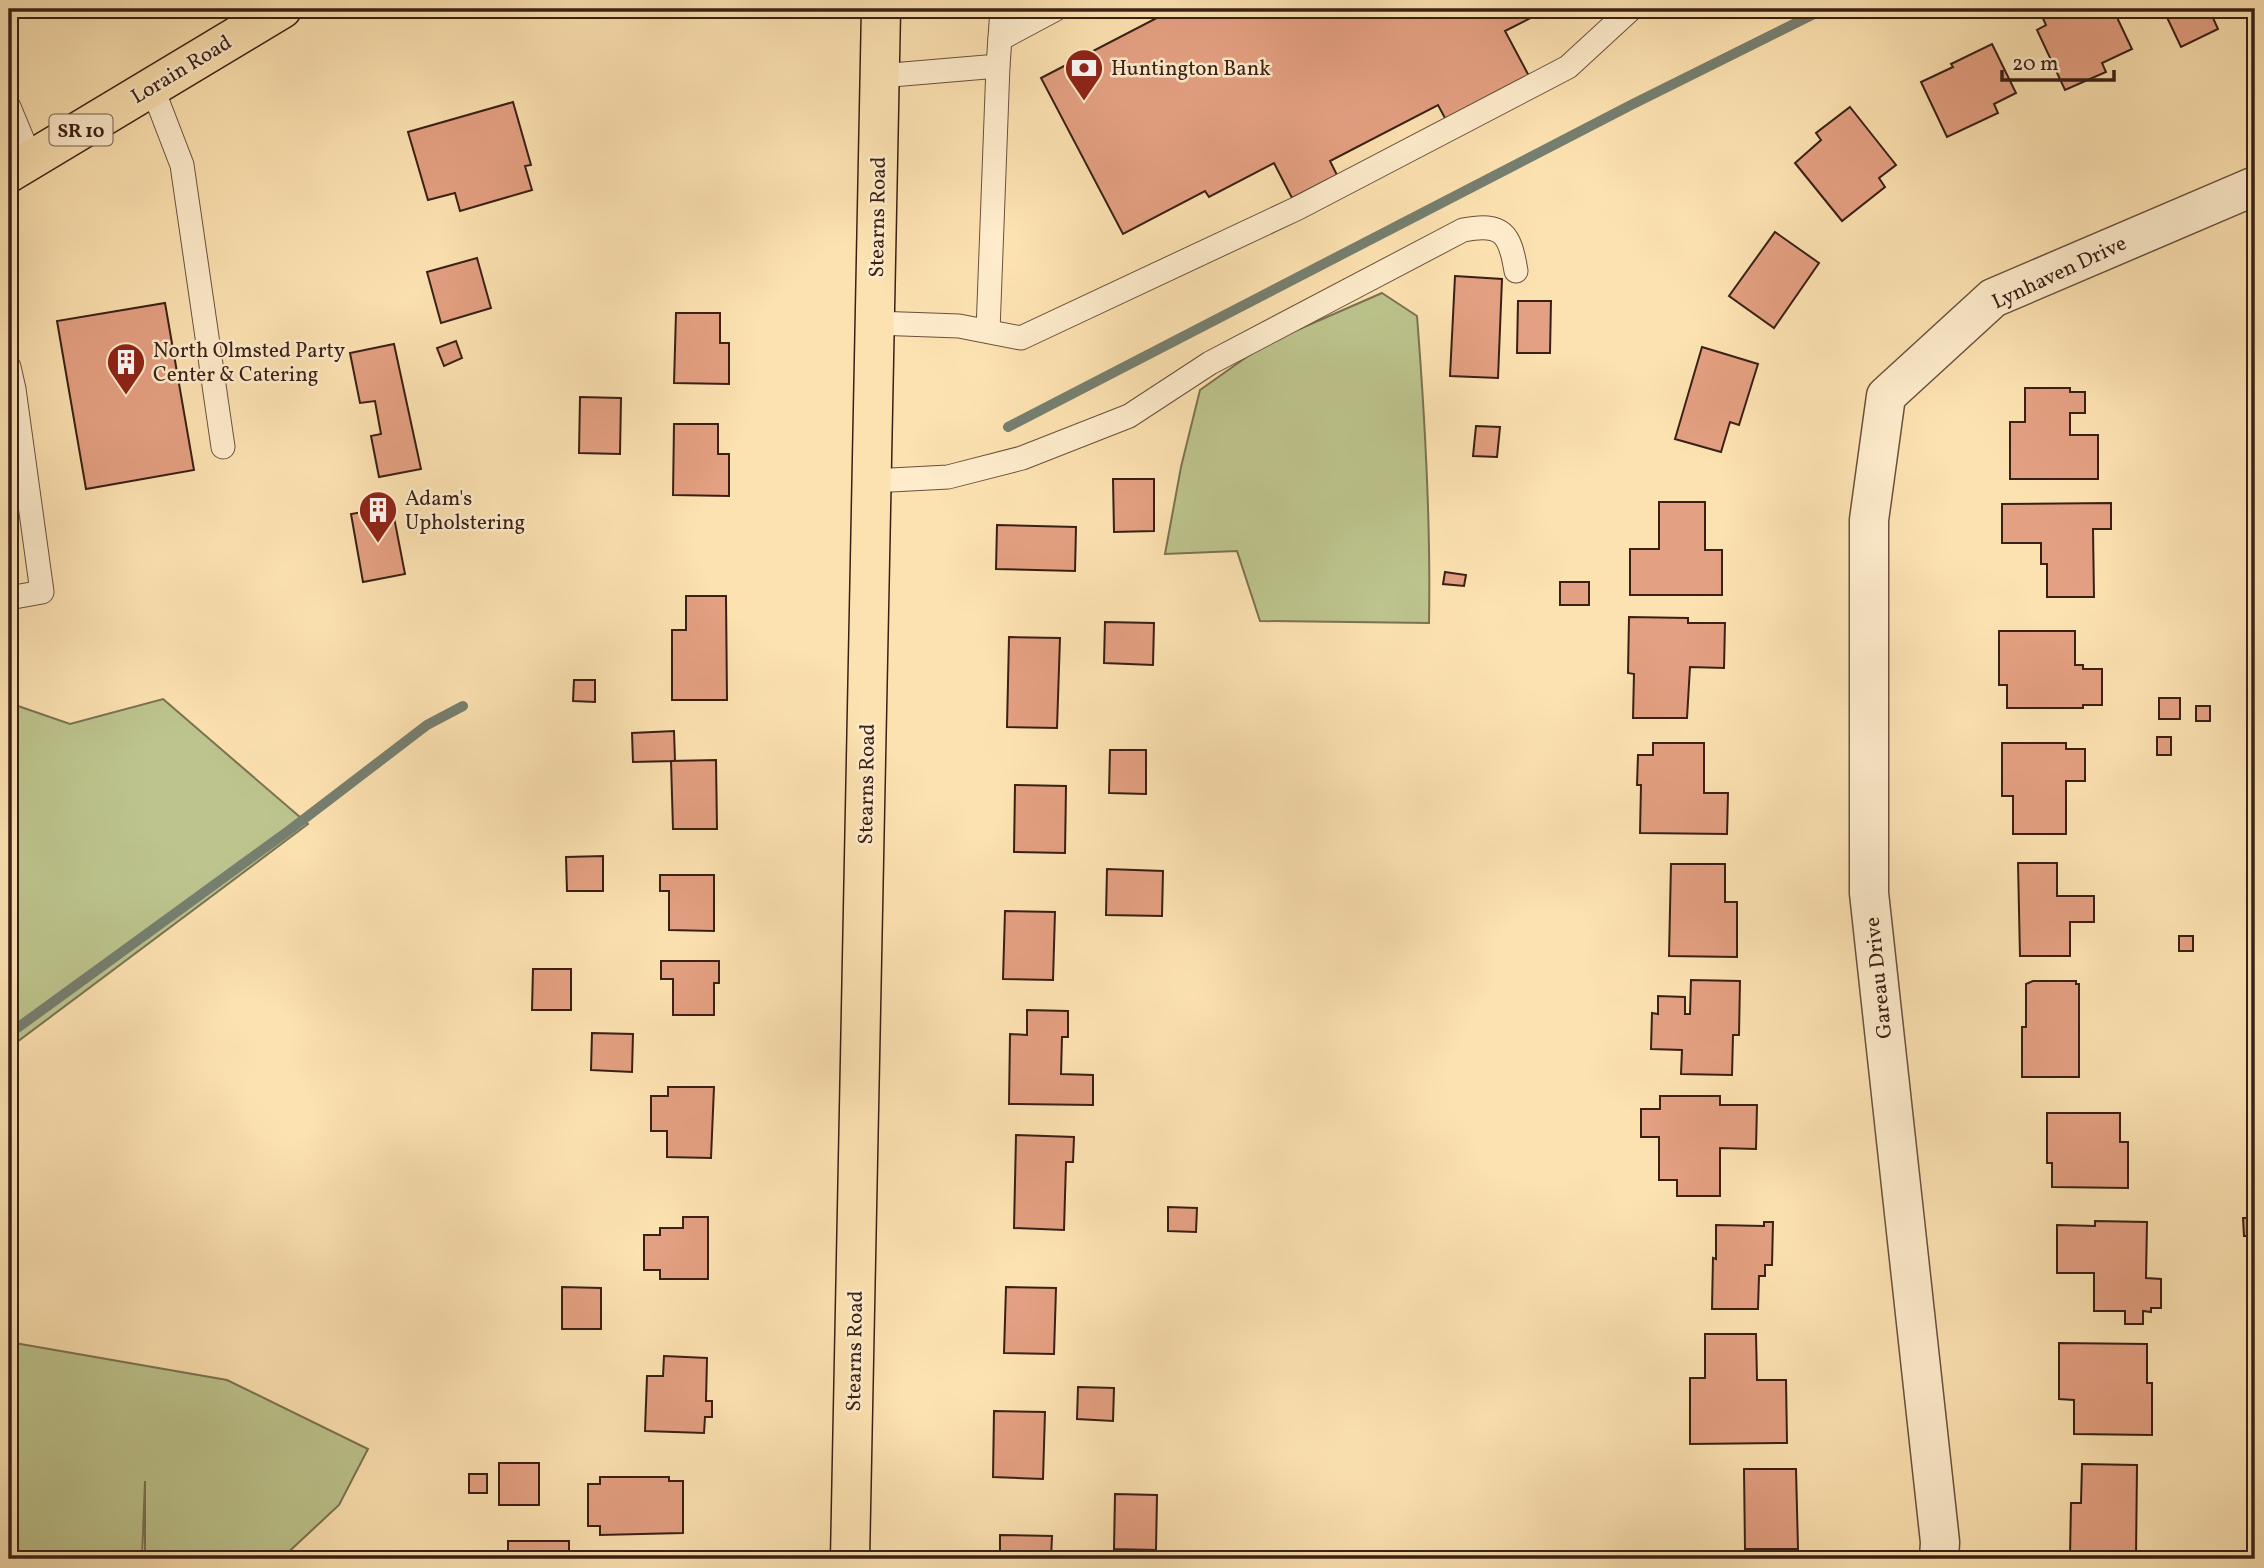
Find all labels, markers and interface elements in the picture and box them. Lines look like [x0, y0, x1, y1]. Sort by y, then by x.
street label: Lorain Road [126, 29, 238, 112]
scale bar [2002, 38, 2114, 82]
bank icon: Huntington Bank [1063, 47, 1105, 102]
text: 20 m [2012, 50, 2058, 79]
place label: Huntington Bank [1111, 55, 1271, 84]
road number: SR 10 [50, 114, 112, 146]
street label: Stearns Road [863, 156, 894, 278]
street label: Lynhaven Drive [1988, 229, 2132, 317]
place label: North Olmsted Party Center & Catering [153, 337, 346, 390]
building icon: North Olmsted Party Center & Catering [105, 341, 147, 396]
place label: Adam's Upholstering [405, 485, 525, 538]
building icon: Adam's Upholstering [357, 489, 399, 544]
street label: Stearns Road [852, 723, 883, 845]
street label: Gareau Drive [1859, 915, 1900, 1040]
street label: Stearns Road [840, 1290, 871, 1412]

